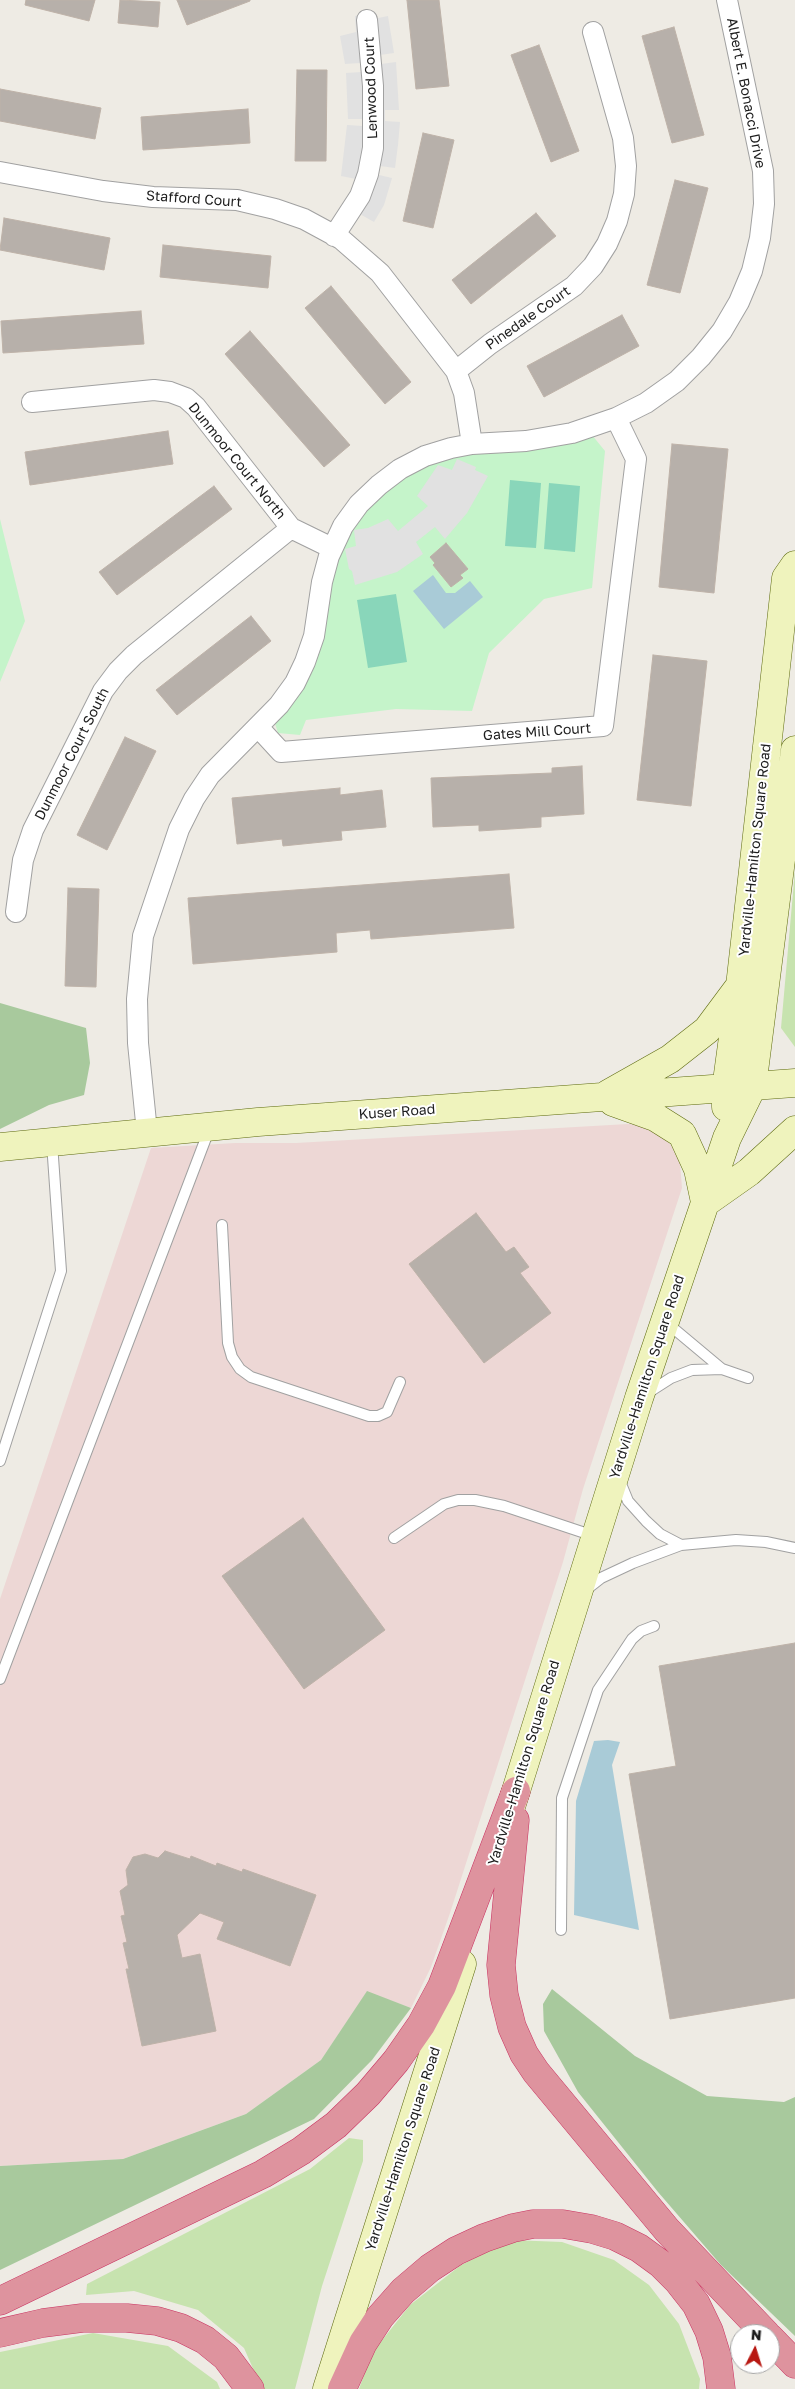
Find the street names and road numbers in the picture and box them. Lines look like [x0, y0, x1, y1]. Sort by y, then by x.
street label: Albert E. Bonacci Drive [723, 16, 769, 170]
street label: Lenwood Court [361, 37, 381, 139]
street label: Stafford Court [146, 187, 242, 211]
street label: Pinedale Court [482, 282, 574, 354]
street label: Dunmoor Court North [185, 399, 289, 523]
street label: Dunmoor Court South [31, 685, 113, 823]
street label: Gates Mill Court [482, 720, 592, 744]
street label: Yardville-Hamilton Square Road [735, 743, 775, 957]
street label: Kuser Road [358, 1101, 436, 1123]
street label: Yardville-Hamilton Square Road [606, 1273, 688, 1481]
street label: Yardville-Hamilton Square Road [485, 1658, 563, 1868]
street label: Yardville-Hamilton Square Road [362, 2045, 444, 2253]

